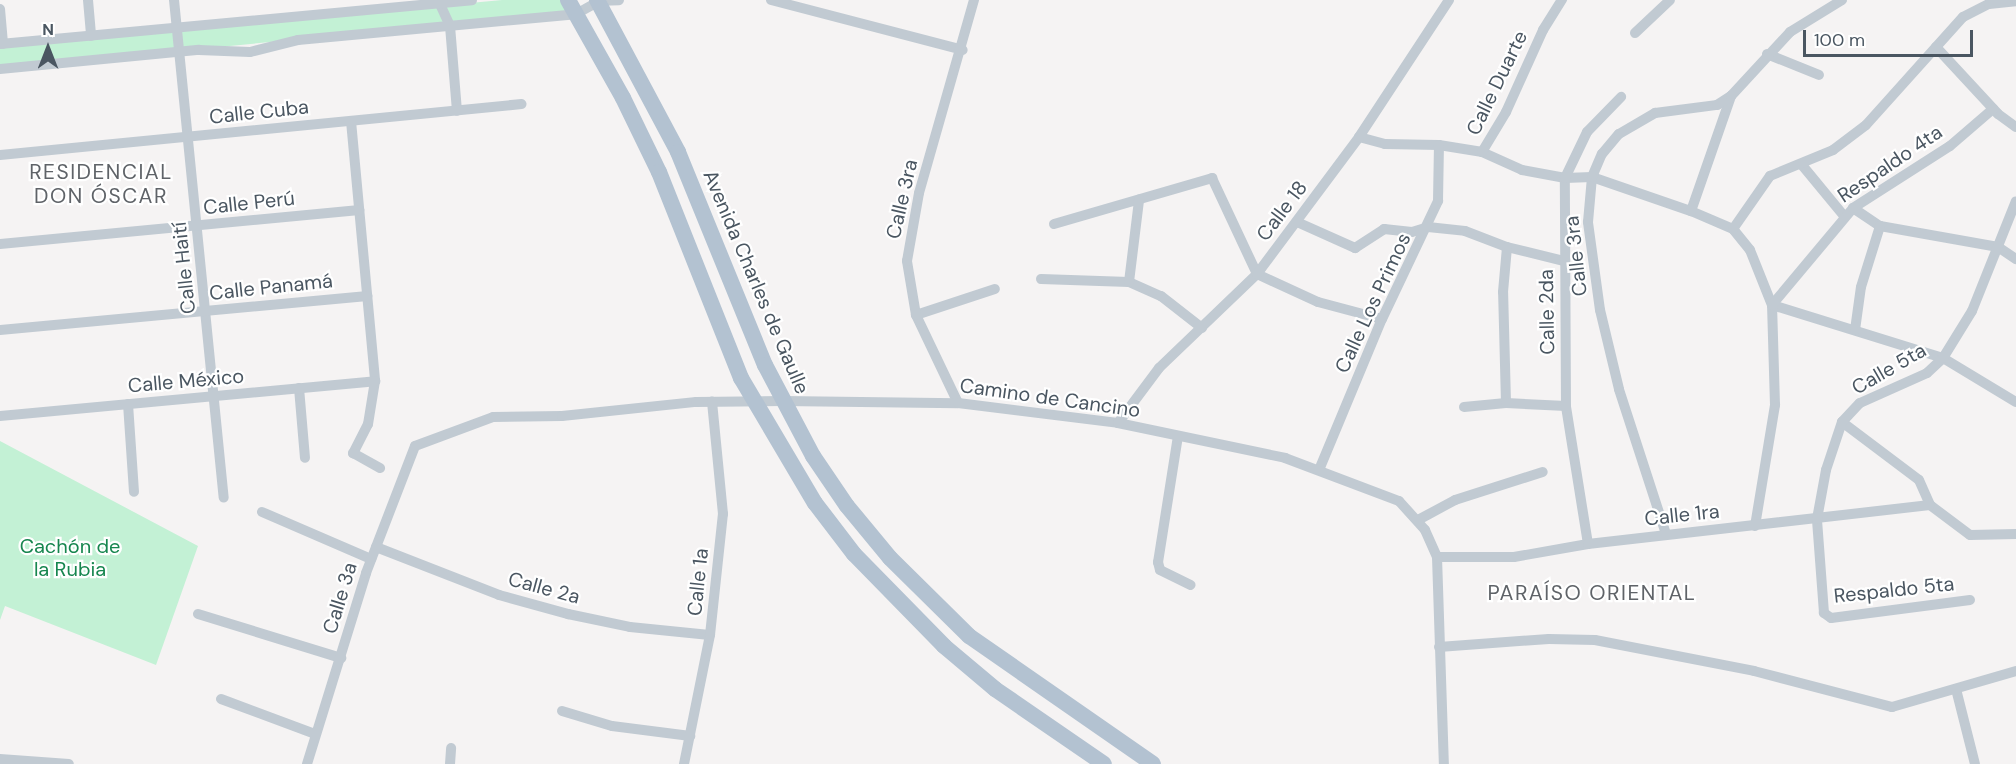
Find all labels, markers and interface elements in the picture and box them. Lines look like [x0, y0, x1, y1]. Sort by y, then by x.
north arrow [18, 18, 78, 78]
scale bar [1806, 18, 1976, 56]
text: N [42, 19, 54, 40]
street label: Calle Duarte [1461, 27, 1533, 139]
text: 100 m [1814, 28, 1865, 52]
street label: Calle Cuba [208, 95, 310, 129]
street label: Respaldo 4ta [1833, 120, 1947, 208]
street label: Calle 3ra [881, 157, 923, 241]
district label: RESIDENCIAL DON ÓSCAR [29, 159, 173, 209]
street label: Avenida Charles de Gaulle [698, 166, 814, 398]
street label: Calle 18 [1252, 176, 1312, 246]
street label: Calle Perú [202, 186, 296, 220]
street label: Calle 3ra [1560, 215, 1592, 297]
street label: Calle Haití [167, 221, 201, 315]
street label: Calle Los Primos [1330, 229, 1416, 377]
street label: Calle Panamá [208, 269, 334, 305]
street label: Calle 2da [1534, 269, 1560, 355]
street label: Calle 5ta [1848, 338, 1930, 400]
street label: Calle México [127, 364, 245, 398]
street label: Camino de Cancino [958, 373, 1142, 423]
street label: Calle 1ra [1643, 499, 1721, 531]
park label: Cachón de la Rubia [20, 534, 120, 581]
street label: Calle 1a [683, 547, 713, 617]
street label: Calle 3a [318, 559, 362, 637]
street label: Calle 2a [506, 567, 582, 609]
street label: Respaldo 5ta [1832, 572, 1956, 608]
district label: PARAÍSO ORIENTAL [1488, 580, 1696, 606]

